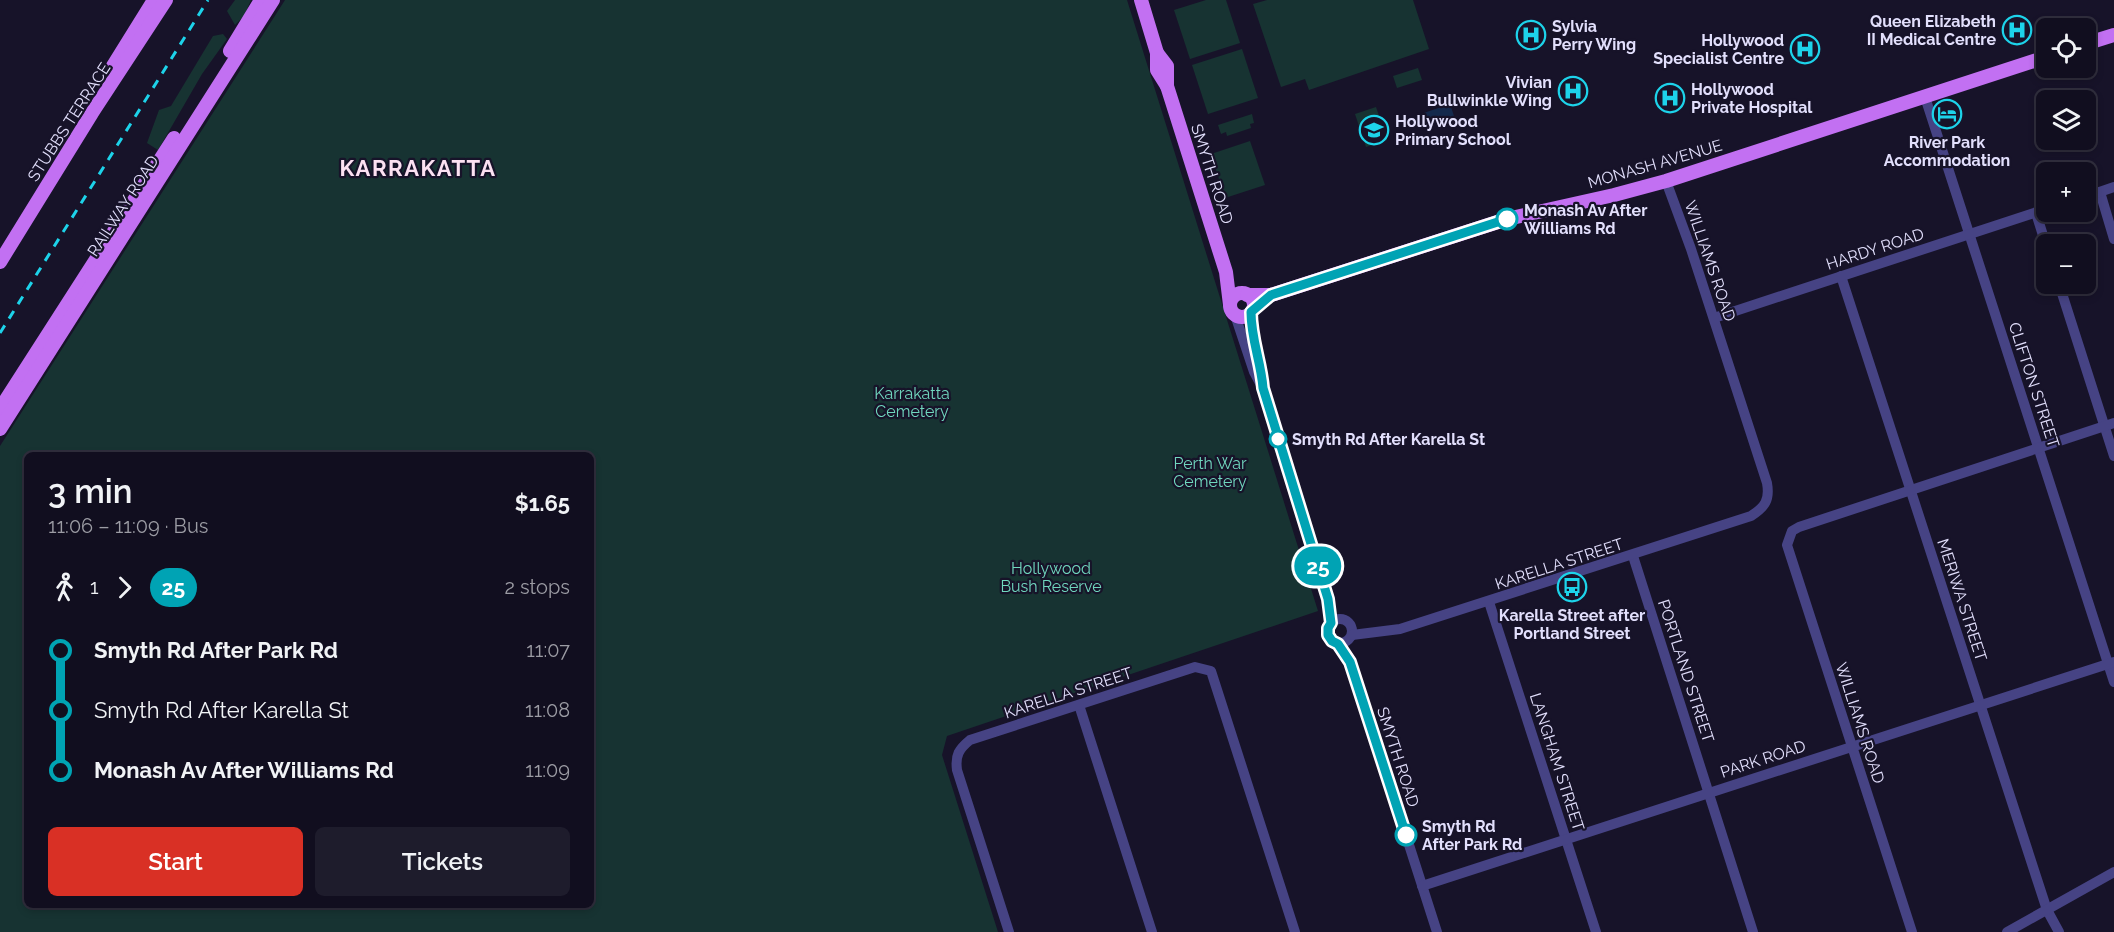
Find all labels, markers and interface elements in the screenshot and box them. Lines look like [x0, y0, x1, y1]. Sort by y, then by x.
place label: Queen Elizabeth II Medical Centre [1867, 12, 1996, 49]
hospital icon: Queen Elizabeth II Medical Centre [2001, 14, 2033, 46]
place label: Sylvia Perry Wing [1552, 17, 1636, 54]
map controls [2036, 18, 2096, 294]
button: locate [2036, 18, 2096, 78]
hospital icon: Sylvia Perry Wing [1515, 19, 1547, 51]
place label: Hollywood Specialist Centre [1653, 31, 1784, 68]
hospital icon: Hollywood Specialist Centre [1789, 33, 1821, 65]
street label: STUBBS TERRACE [24, 59, 115, 185]
place label: Vivian Bullwinkle Wing [1427, 73, 1552, 110]
hospital icon: Vivian Bullwinkle Wing [1557, 75, 1589, 107]
place label: Hollywood Private Hospital [1691, 80, 1813, 117]
hospital icon: Hollywood Private Hospital [1654, 82, 1686, 114]
button: layers [2036, 90, 2096, 150]
hotel icon: River Park Accommodation [1931, 98, 1963, 130]
place label: Hollywood Primary School [1395, 112, 1512, 149]
school or university icon: Hollywood Primary School [1358, 114, 1390, 146]
street label: SMYTH ROAD [1187, 122, 1237, 226]
place label: River Park Accommodation [1884, 133, 2010, 170]
street label: MONASH AVENUE [1586, 136, 1725, 192]
street label: RAILWAY ROAD [83, 152, 163, 260]
district label: KARRAKATTA [339, 155, 497, 181]
button: + [2036, 162, 2096, 222]
street label: WILLIAMS ROAD [1680, 198, 1740, 324]
place label: Monash Av After Williams Rd [1524, 201, 1647, 238]
marker: Monash Av After Williams Rd [1496, 208, 1518, 230]
street label: HARDY ROAD [1824, 224, 1926, 274]
button: − [2036, 234, 2096, 294]
street label: CLIFTON STREET [2005, 320, 2063, 450]
park label: Karrakatta Cemetery [874, 384, 950, 421]
marker: Smyth Rd After Karella St [1269, 430, 1287, 448]
place label: Smyth Rd After Karella St [1292, 430, 1485, 449]
park label: Perth War Cemetery [1173, 454, 1247, 491]
text: 3 min [48, 472, 133, 511]
text: $1.65 [515, 490, 570, 516]
text: 11:06 – 11:09 · Bus [48, 514, 208, 538]
street label: KARELLA STREET [1493, 534, 1626, 594]
street label: MERIWA STREET [1933, 536, 1991, 664]
line badge: 25 [1291, 546, 1345, 586]
text: 25 [1306, 554, 1330, 579]
park label: Hollywood Bush Reserve [1000, 559, 1102, 596]
icon: walk [48, 571, 81, 604]
icon: forward [108, 571, 141, 604]
bus stop icon: Karella Street after Portland Street [1556, 571, 1588, 603]
text: 1 [90, 575, 99, 599]
text: 25 [162, 575, 185, 600]
text: 2 stops [504, 575, 570, 599]
street label: PORTLAND STREET [1654, 597, 1718, 745]
place label: Karella Street after Portland Street [1499, 606, 1645, 643]
text: Smyth Rd After Park Rd [94, 637, 338, 663]
text: 11:07 [526, 638, 570, 662]
street label: WILLIAMS ROAD [1831, 660, 1889, 786]
street label: KARELLA STREET [1002, 663, 1135, 723]
street label: LANGHAM STREET [1526, 691, 1588, 834]
text: Smyth Rd After Karella St [94, 697, 349, 723]
text: 11:08 [525, 698, 570, 722]
street label: SMYTH ROAD [1373, 705, 1423, 809]
street label: PARK ROAD [1718, 736, 1808, 782]
text: Monash Av After Williams Rd [94, 757, 394, 783]
text: 11:09 [525, 758, 570, 782]
place label: Smyth Rd After Park Rd [1422, 817, 1522, 854]
marker: Smyth Rd After Park Rd [1395, 824, 1417, 846]
button: Start [48, 827, 303, 896]
button: Tickets [315, 827, 570, 896]

